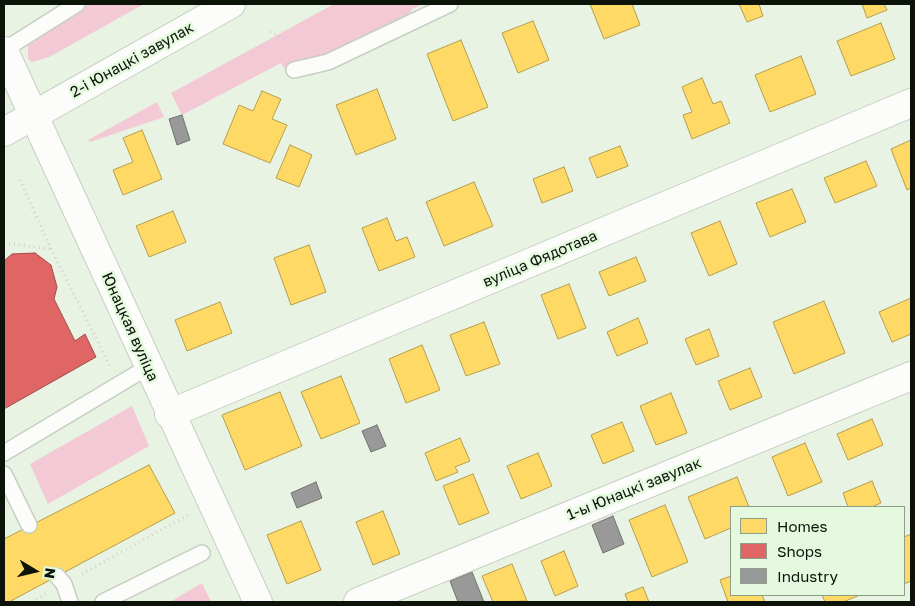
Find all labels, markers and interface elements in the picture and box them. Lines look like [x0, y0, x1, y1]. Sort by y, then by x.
street label: 2-і Юнацкі завулак [67, 19, 197, 101]
street label: вуліца Фядотава [480, 227, 600, 291]
street label: Юнацкая вуліца [98, 270, 162, 384]
street label: 1-ы Юнацкі завулак [564, 454, 704, 524]
legend [730, 506, 905, 596]
text: Homes [777, 517, 827, 535]
text: Shops [777, 542, 822, 560]
north arrow [10, 546, 60, 596]
text: N [41, 567, 60, 580]
text: Industry [777, 567, 838, 585]

